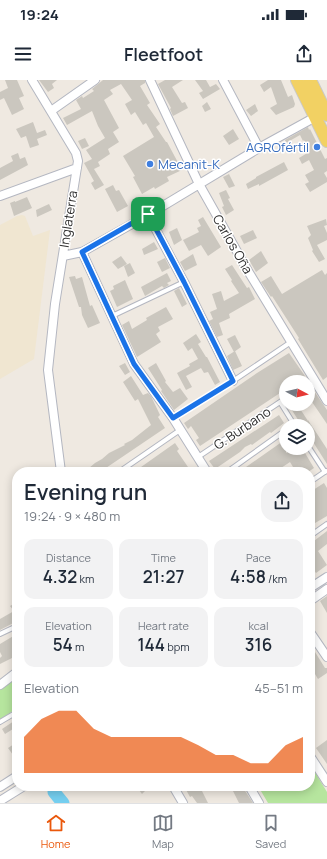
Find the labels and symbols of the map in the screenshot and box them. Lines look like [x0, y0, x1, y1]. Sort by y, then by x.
place label: AGROfértil [246, 138, 309, 156]
marker: AGROfértil [312, 142, 322, 152]
place label: Mecanit-K [158, 155, 220, 173]
marker: Mecanit-K [145, 159, 155, 169]
street label: Inglaterra [55, 189, 81, 249]
pin [131, 197, 165, 231]
street label: Carlos Oña [209, 211, 257, 277]
north arrow [279, 375, 315, 411]
street label: G. Burbano [210, 402, 274, 454]

